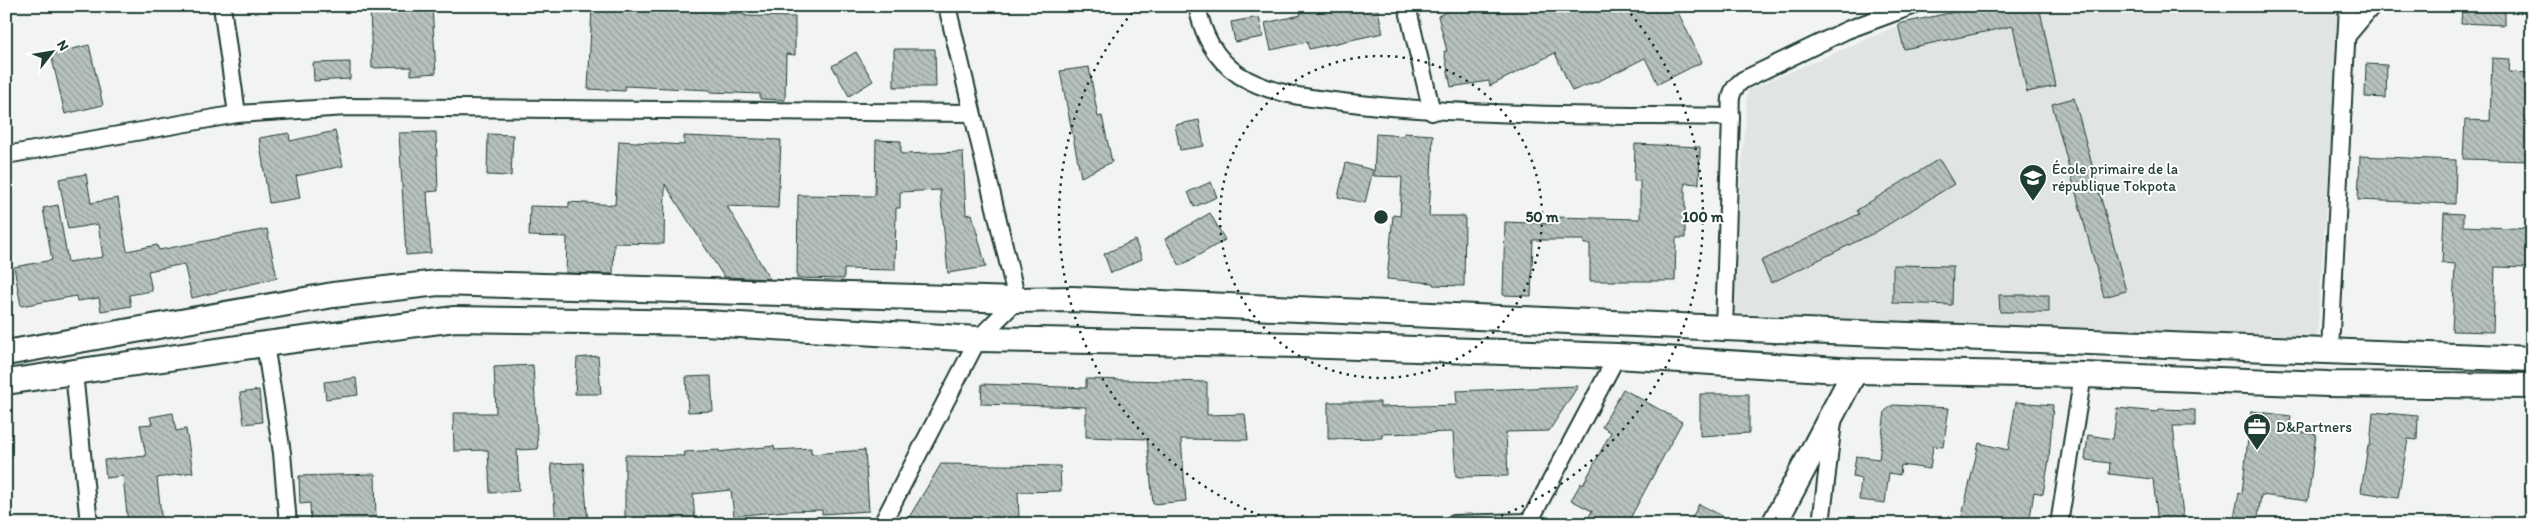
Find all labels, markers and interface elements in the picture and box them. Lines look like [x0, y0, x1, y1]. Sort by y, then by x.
north arrow [28, 28, 78, 78]
text: N [53, 37, 72, 54]
place label: École primaire de la république Tokpota [2052, 160, 2179, 195]
school or university icon: École primaire de la république Tokpota [2018, 163, 2048, 202]
centre of rings [1372, 208, 1390, 226]
text: 50 m [1525, 208, 1559, 226]
text: 100 m [1682, 208, 1724, 226]
office icon: D&Partners [2242, 412, 2272, 451]
place label: D&Partners [2276, 418, 2352, 436]

